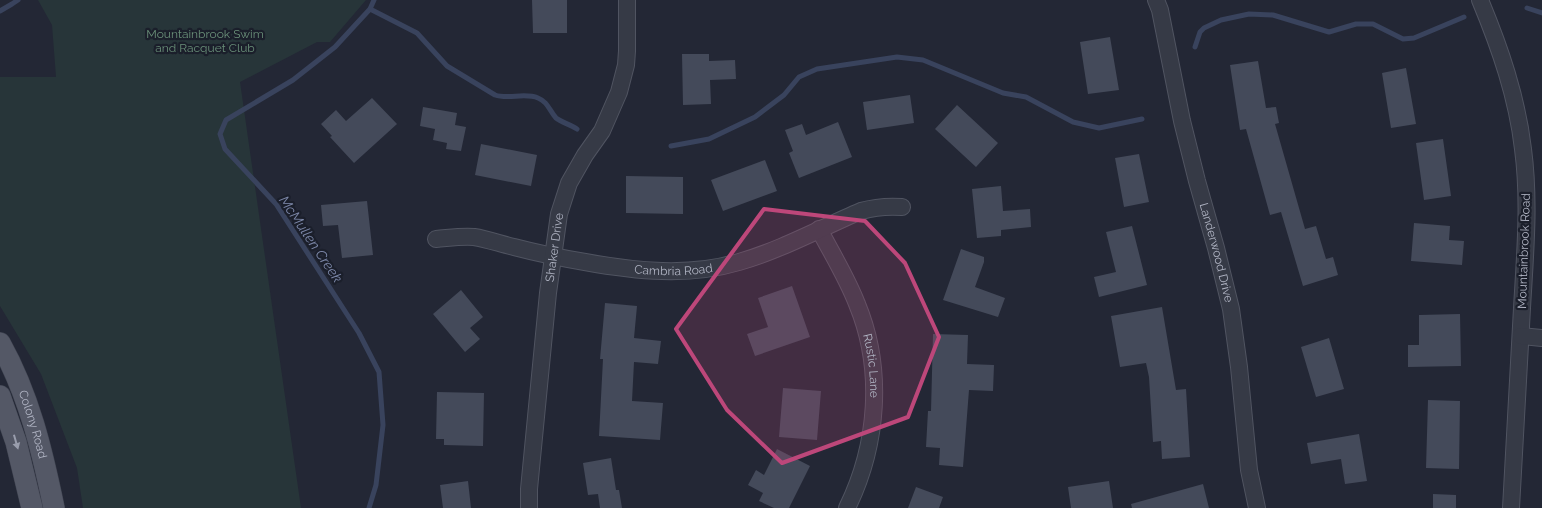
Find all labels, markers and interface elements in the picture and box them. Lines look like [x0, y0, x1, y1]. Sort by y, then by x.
park label: Mountainbrook Swim and Racquet Club [146, 27, 264, 55]
water label: McMullen Creek [276, 193, 346, 286]
street label: Mountainbrook Road [1515, 193, 1533, 309]
street label: Landerwood Drive [1197, 201, 1236, 304]
street label: Shaker Drive [543, 212, 566, 283]
street label: Cambria Road [634, 261, 714, 278]
street label: Rustic Lane [860, 332, 881, 398]
street label: Colony Road [16, 388, 50, 460]
one-way arrow [12, 435, 20, 450]

